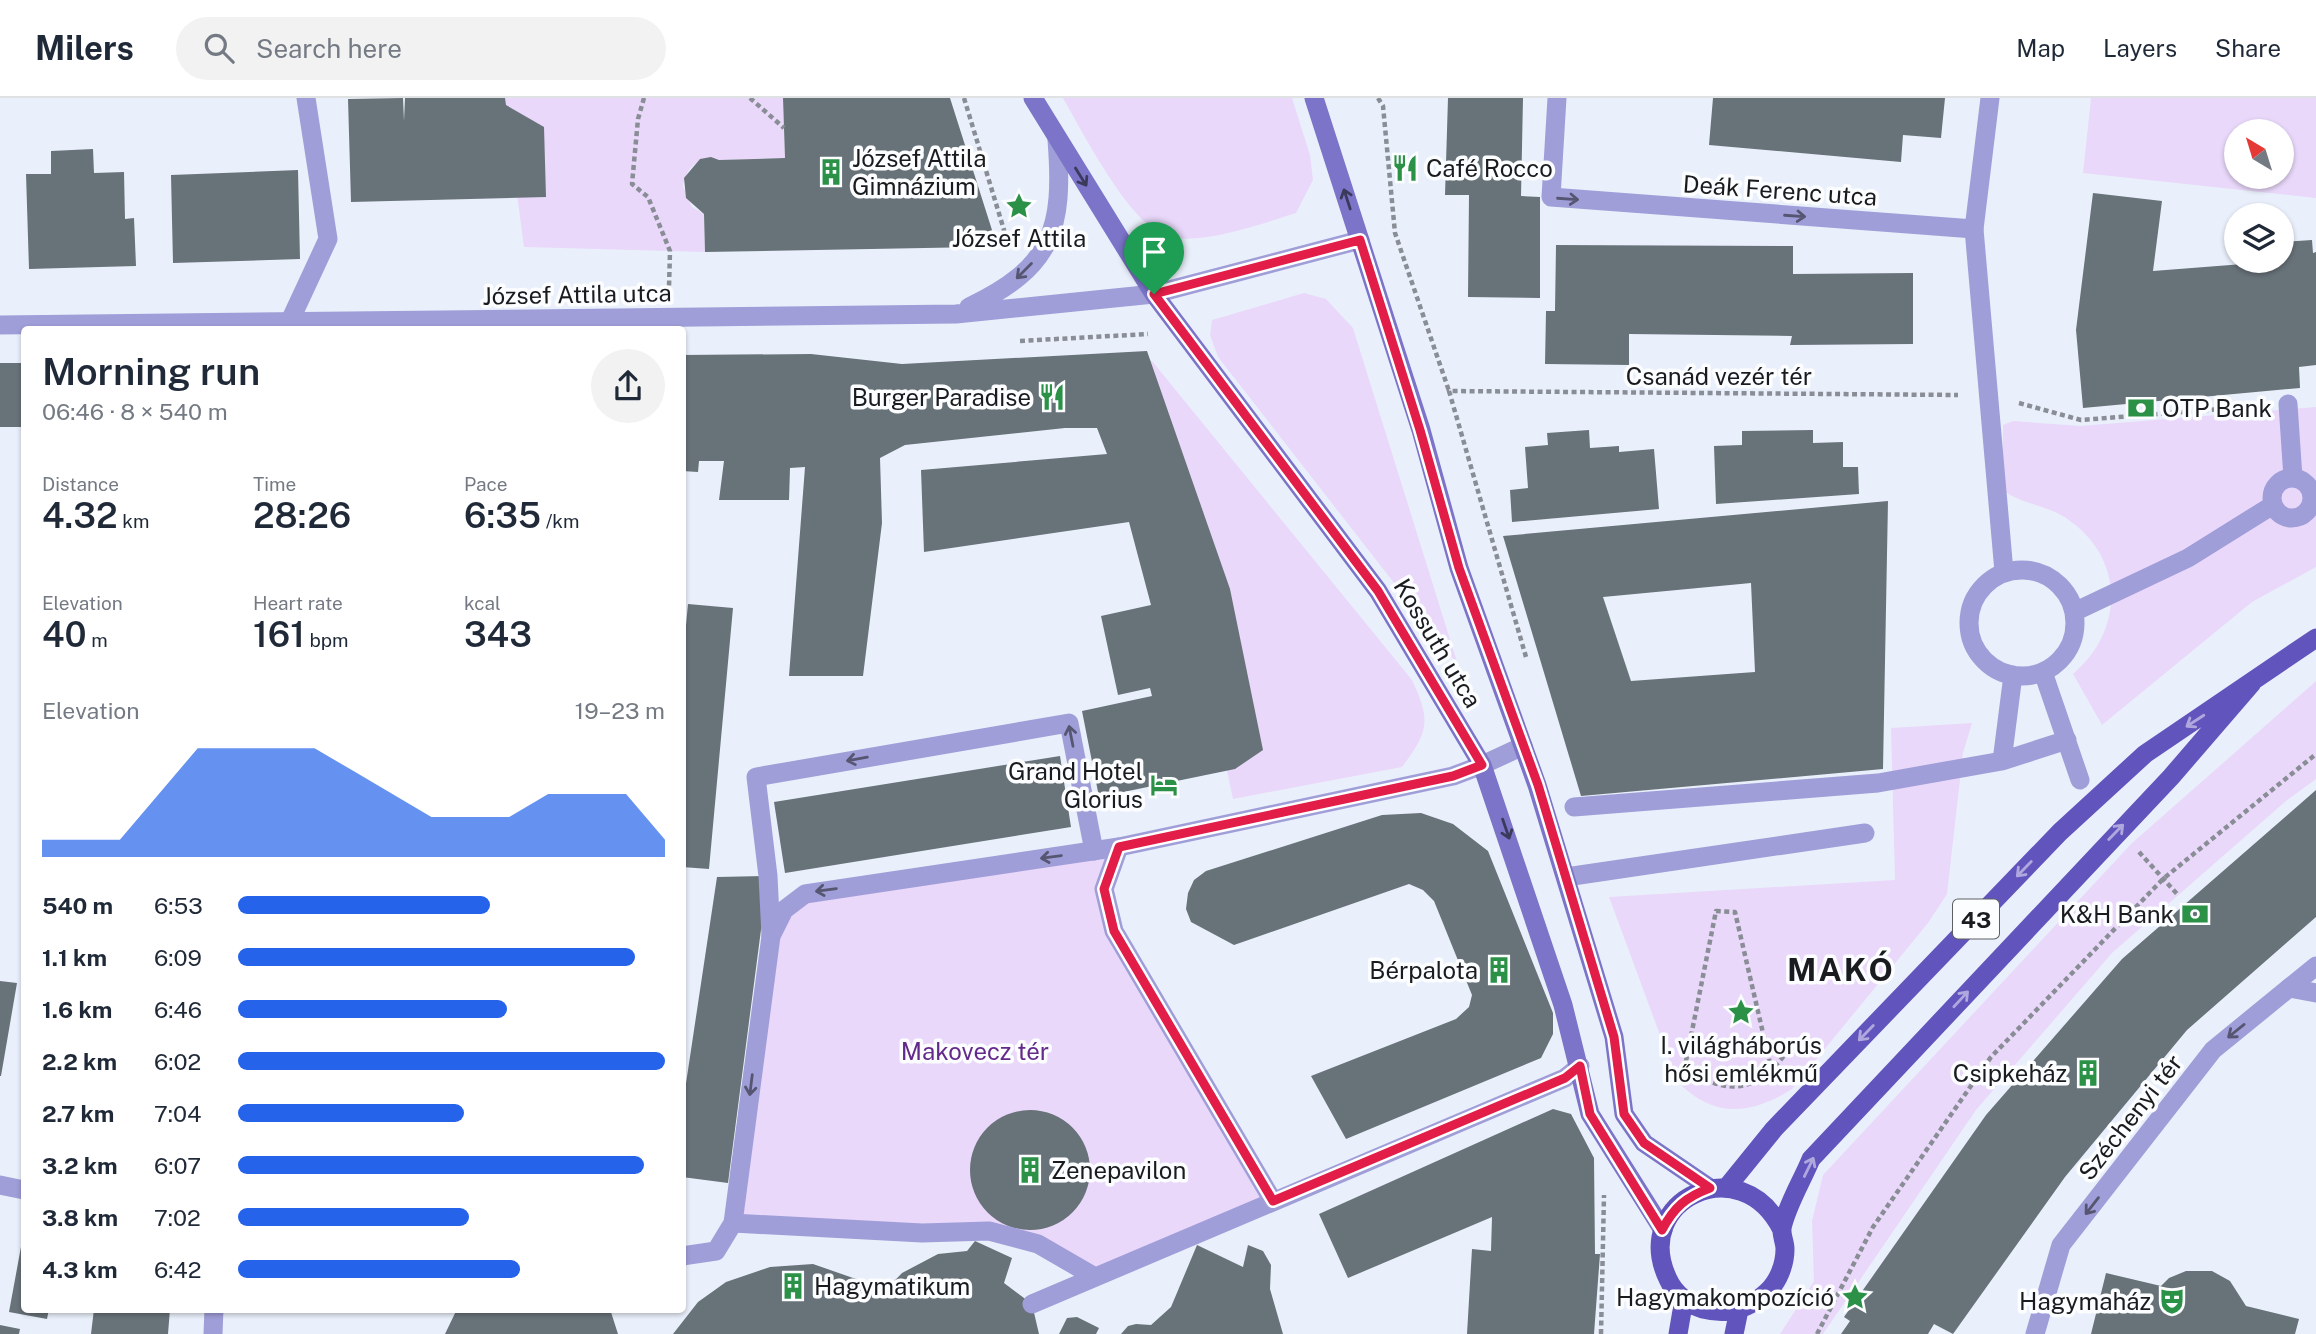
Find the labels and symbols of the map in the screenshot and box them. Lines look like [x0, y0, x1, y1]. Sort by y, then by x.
north arrow [2224, 119, 2294, 189]
place label: József Attila Gimnázium [852, 144, 987, 200]
restaurant icon: Café Rocco [1390, 153, 1420, 183]
place label: Café Rocco [1426, 154, 1553, 182]
building icon: József Attila Gimnázium [816, 157, 846, 187]
one-way arrow [1074, 167, 1088, 187]
street label: Deák Ferenc utca [1682, 169, 1878, 211]
one-way arrow [1339, 188, 1352, 210]
place icon: József Attila [1004, 191, 1034, 221]
one-way arrow [1557, 193, 1579, 206]
one-way arrow [1783, 210, 1806, 223]
pin [1124, 222, 1184, 294]
place label: József Attila [952, 224, 1086, 252]
one-way arrow [1016, 262, 1033, 279]
street label: József Attila utca [482, 278, 672, 310]
street label: Csanád vezér tér [1626, 362, 1812, 390]
restaurant icon: Burger Paradise [1037, 382, 1067, 412]
place label: Burger Paradise [852, 383, 1031, 411]
bank icon: OTP Bank [2126, 393, 2156, 423]
place label: OTP Bank [2162, 394, 2272, 422]
street label: Kossuth utca [1389, 573, 1487, 713]
one-way arrow [2186, 714, 2206, 728]
one-way arrow [1064, 725, 1078, 748]
one-way arrow [846, 753, 869, 767]
place label: Grand Hotel Glorius [1008, 757, 1143, 813]
hotel icon: Grand Hotel Glorius [1149, 770, 1179, 800]
one-way arrow [1501, 817, 1513, 839]
one-way arrow [2108, 824, 2125, 841]
one-way arrow [1041, 851, 1063, 864]
one-way arrow [2016, 860, 2033, 877]
one-way arrow [815, 884, 838, 897]
bank icon: K&H Bank [2180, 899, 2210, 929]
road number: 43 [1953, 900, 1999, 939]
place label: K&H Bank [2060, 900, 2174, 928]
district label: MAKÓ [1787, 950, 1895, 988]
building icon: Bérpalota [1484, 955, 1514, 985]
place label: Bérpalota [1369, 956, 1478, 984]
one-way arrow [1952, 991, 1969, 1008]
place icon: I. világháborús hősi emlékmű [1726, 997, 1756, 1027]
one-way arrow [2228, 1023, 2246, 1039]
one-way arrow [1858, 1024, 1875, 1041]
place label: I. világháborús hősi emlékmű [1660, 1031, 1822, 1087]
park label: Makovecz tér [901, 1037, 1049, 1065]
street label: Széchenyi tér [2072, 1049, 2188, 1185]
building icon: Csipkeház [2073, 1058, 2103, 1088]
place label: Csipkeház [1953, 1059, 2067, 1087]
one-way arrow [745, 1073, 758, 1096]
building icon: Zenepavilon [1015, 1155, 1045, 1185]
place label: Zenepavilon [1051, 1156, 1186, 1184]
one-way arrow [1802, 1157, 1816, 1178]
one-way arrow [2084, 1196, 2099, 1215]
building icon: Hagymatikum [778, 1271, 808, 1301]
place label: Hagymatikum [814, 1272, 970, 1300]
place icon: Hagymakompozíció [1840, 1282, 1870, 1312]
place label: Hagymakompozíció [1616, 1283, 1834, 1311]
theatre icon: Hagymaház [2157, 1286, 2187, 1316]
place label: Hagymaház [2019, 1287, 2151, 1315]

